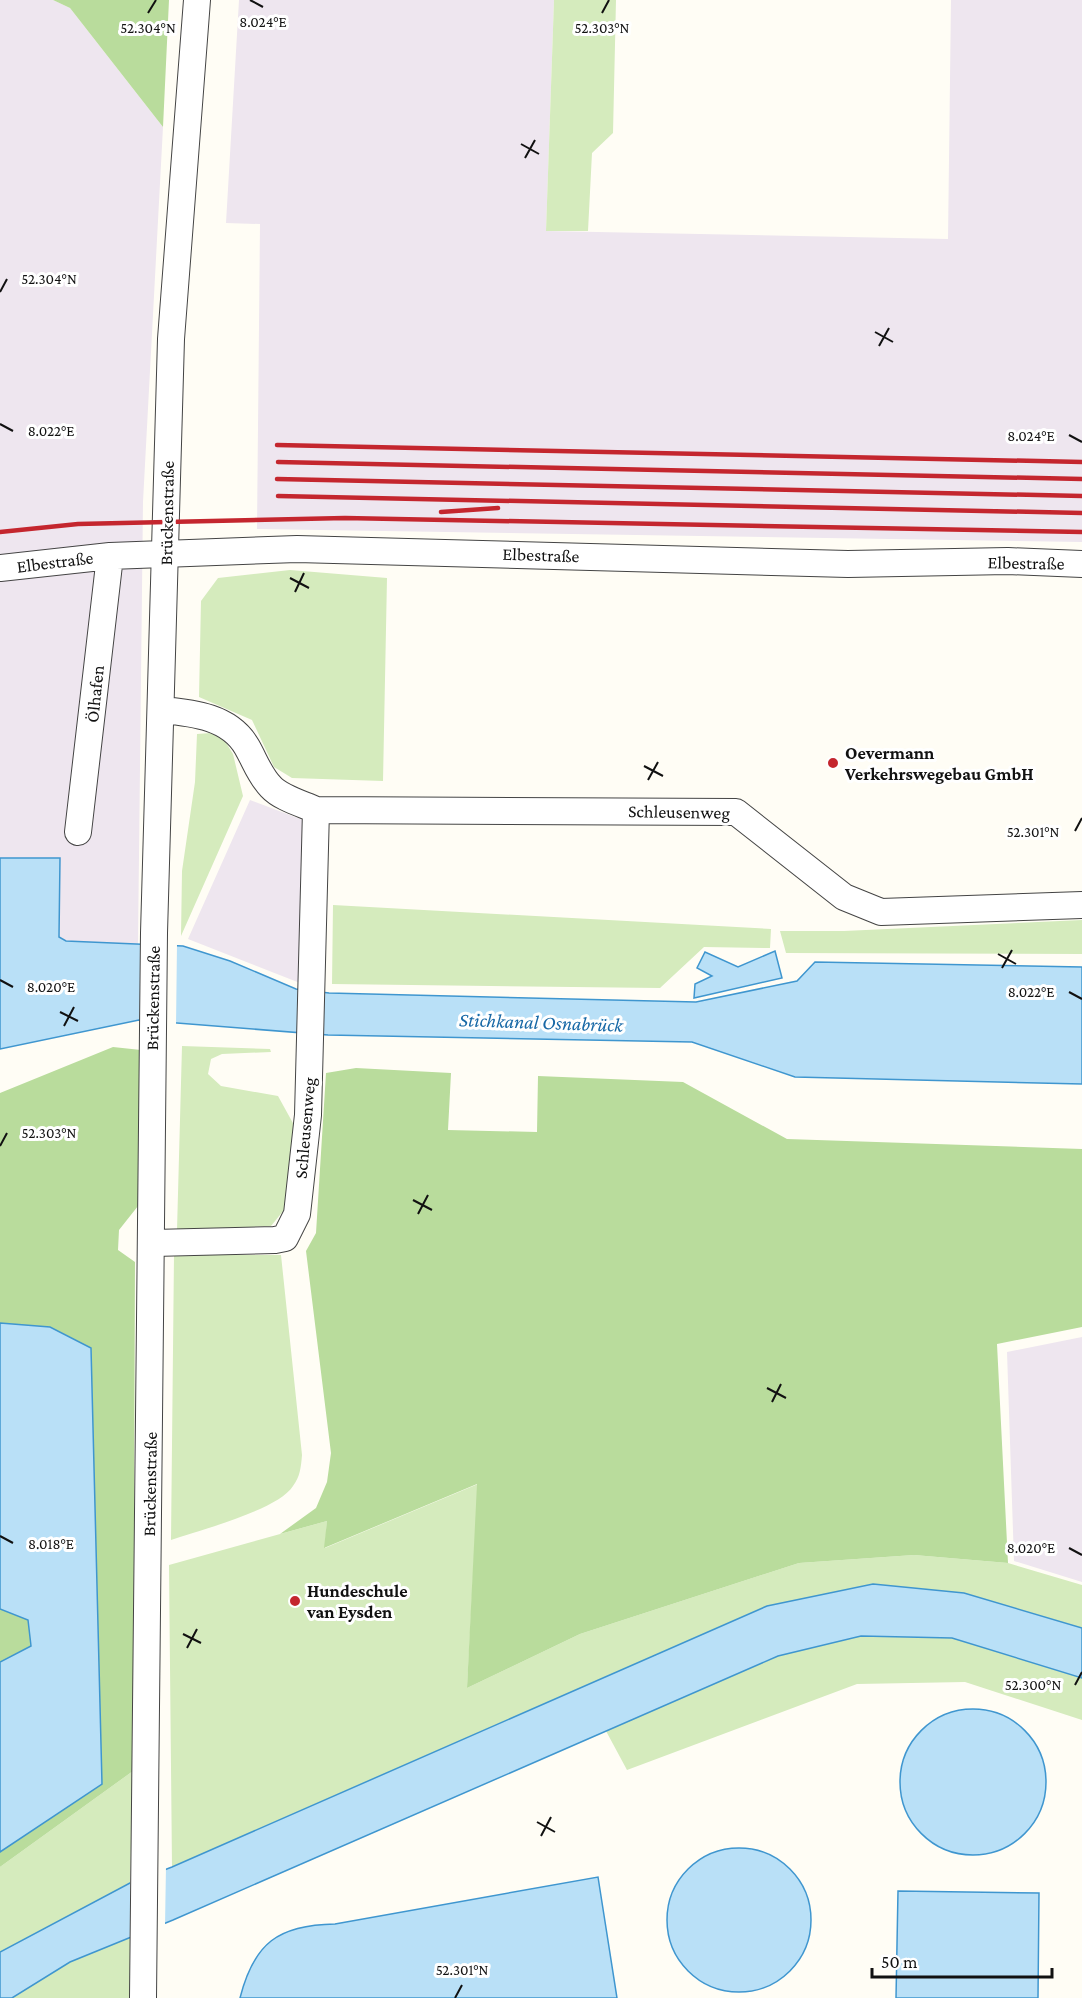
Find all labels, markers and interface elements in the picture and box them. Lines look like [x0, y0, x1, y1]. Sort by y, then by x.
text: 8.024°E [239, 14, 287, 30]
text: 52.304°N [120, 20, 176, 36]
text: 52.303°N [575, 20, 630, 36]
text: 52.304°N [21, 271, 77, 287]
text: 8.022°E [28, 423, 74, 439]
text: 8.024°E [1007, 428, 1055, 444]
street label: Brückenstraße [156, 460, 178, 565]
street label: Elbestraße [502, 544, 580, 566]
street label: Elbestraße [16, 547, 95, 577]
street label: Elbestraße [987, 552, 1065, 574]
street label: Ölhafen [82, 664, 108, 724]
place label: Oevermann Verkehrswegebau GmbH [844, 743, 1034, 784]
marker: Oevermann Verkehrswegebau GmbH [826, 756, 840, 770]
street label: Schleusenweg [628, 801, 730, 823]
text: 52.301°N [1007, 824, 1059, 840]
street label: Brückenstraße [142, 945, 164, 1050]
text: 8.020°E [27, 979, 75, 995]
text: 8.022°E [1008, 984, 1054, 1000]
water label: Stichkanal Osnabrück [459, 1008, 625, 1036]
street label: Schleusenweg [291, 1076, 319, 1180]
text: 52.303°N [22, 1125, 77, 1141]
street label: Brückenstraße [139, 1431, 161, 1536]
text: 8.018°E [28, 1536, 74, 1552]
text: 8.020°E [1007, 1540, 1055, 1556]
place label: Hundeschule van Eysden [306, 1581, 408, 1622]
marker: Hundeschule van Eysden [288, 1594, 302, 1608]
text: 52.300°N [1005, 1677, 1061, 1693]
scale bar [872, 1941, 1052, 1979]
text: 50 m [881, 1952, 918, 1972]
text: 52.301°N [436, 1962, 488, 1978]

